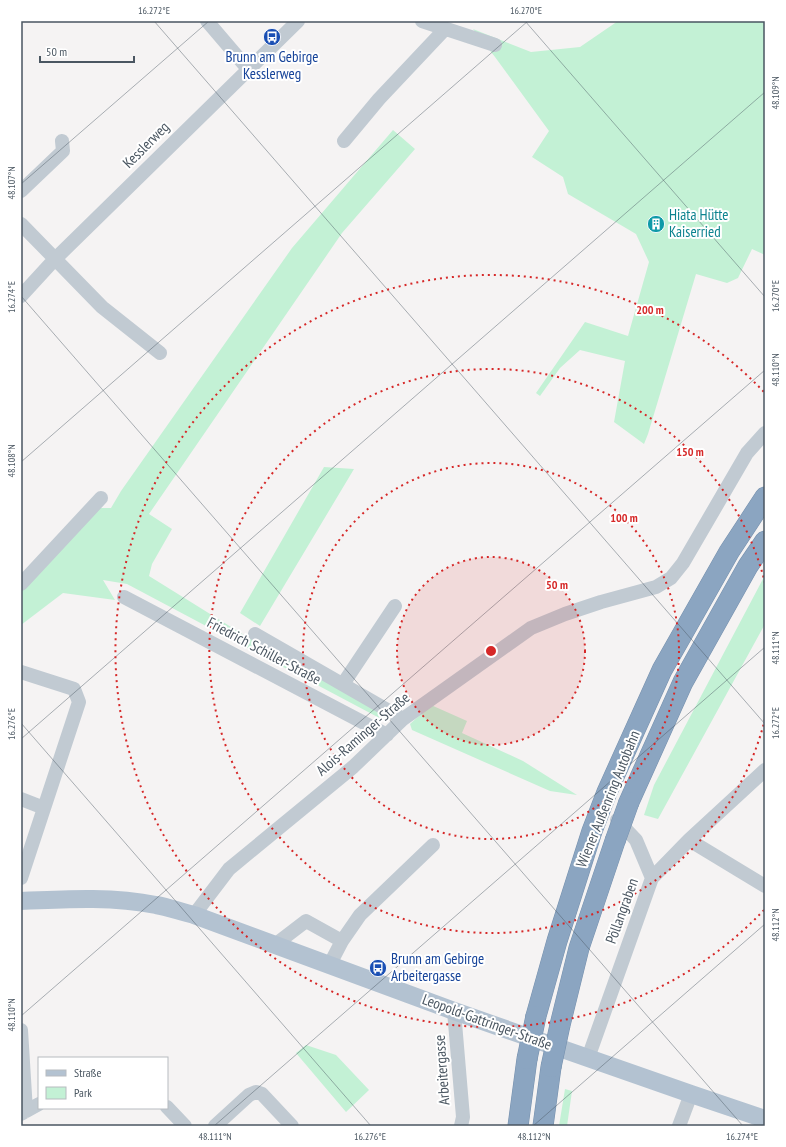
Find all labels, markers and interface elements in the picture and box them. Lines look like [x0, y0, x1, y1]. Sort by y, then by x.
text: 16.272°E [138, 4, 170, 17]
text: 16.270°E [510, 4, 542, 17]
bus stop icon: Brunn am Gebirge Kesslerweg [262, 27, 282, 47]
scale bar [40, 38, 134, 64]
text: 50 m [46, 44, 67, 59]
place label: Brunn am Gebirge Kesslerweg [225, 47, 319, 83]
text: 48.109°N [769, 76, 782, 110]
street label: Kesslerweg [118, 117, 173, 172]
text: 48.107°N [5, 166, 18, 200]
place label: Hiata Hütte Kaiserried [669, 205, 728, 241]
building icon: Hiata Hütte Kaiserried [646, 214, 666, 234]
text: 16.270°E [769, 280, 782, 312]
text: 16.274°E [5, 281, 18, 313]
text: 200 m [636, 302, 664, 317]
text: 48.110°N [769, 353, 782, 387]
text: 48.108°N [5, 444, 18, 478]
text: 150 m [676, 444, 704, 459]
text: 100 m [610, 510, 638, 525]
text: 50 m [546, 577, 568, 592]
street label: Friedrich Schiller-Straße [204, 613, 324, 689]
text: 48.111°N [769, 631, 782, 665]
centre of rings [484, 644, 498, 658]
street label: Alois-Raminger-Straße [312, 688, 413, 779]
text: 16.272°E [769, 707, 782, 739]
text: 16.276°E [5, 708, 18, 740]
street label: Wiener Außenring Autobahn [571, 728, 644, 870]
street label: Pöllangraben [601, 876, 642, 946]
text: 48.112°N [769, 908, 782, 942]
place label: Brunn am Gebirge Arbeitergasse [391, 949, 484, 985]
bus stop icon: Brunn am Gebirge Arbeitergasse [368, 958, 388, 978]
street label: Leopold-Gattringer-Straße [420, 989, 555, 1054]
text: 48.110°N [5, 998, 18, 1032]
street label: Arbeitergasse [430, 1034, 453, 1106]
legend [38, 1057, 168, 1109]
text: Straße [74, 1065, 101, 1080]
text: Park [74, 1085, 92, 1100]
text: 48.111°N [198, 1130, 232, 1143]
text: 16.276°E [354, 1130, 386, 1143]
text: 48.112°N [517, 1130, 551, 1143]
text: 16.274°E [726, 1130, 758, 1143]

